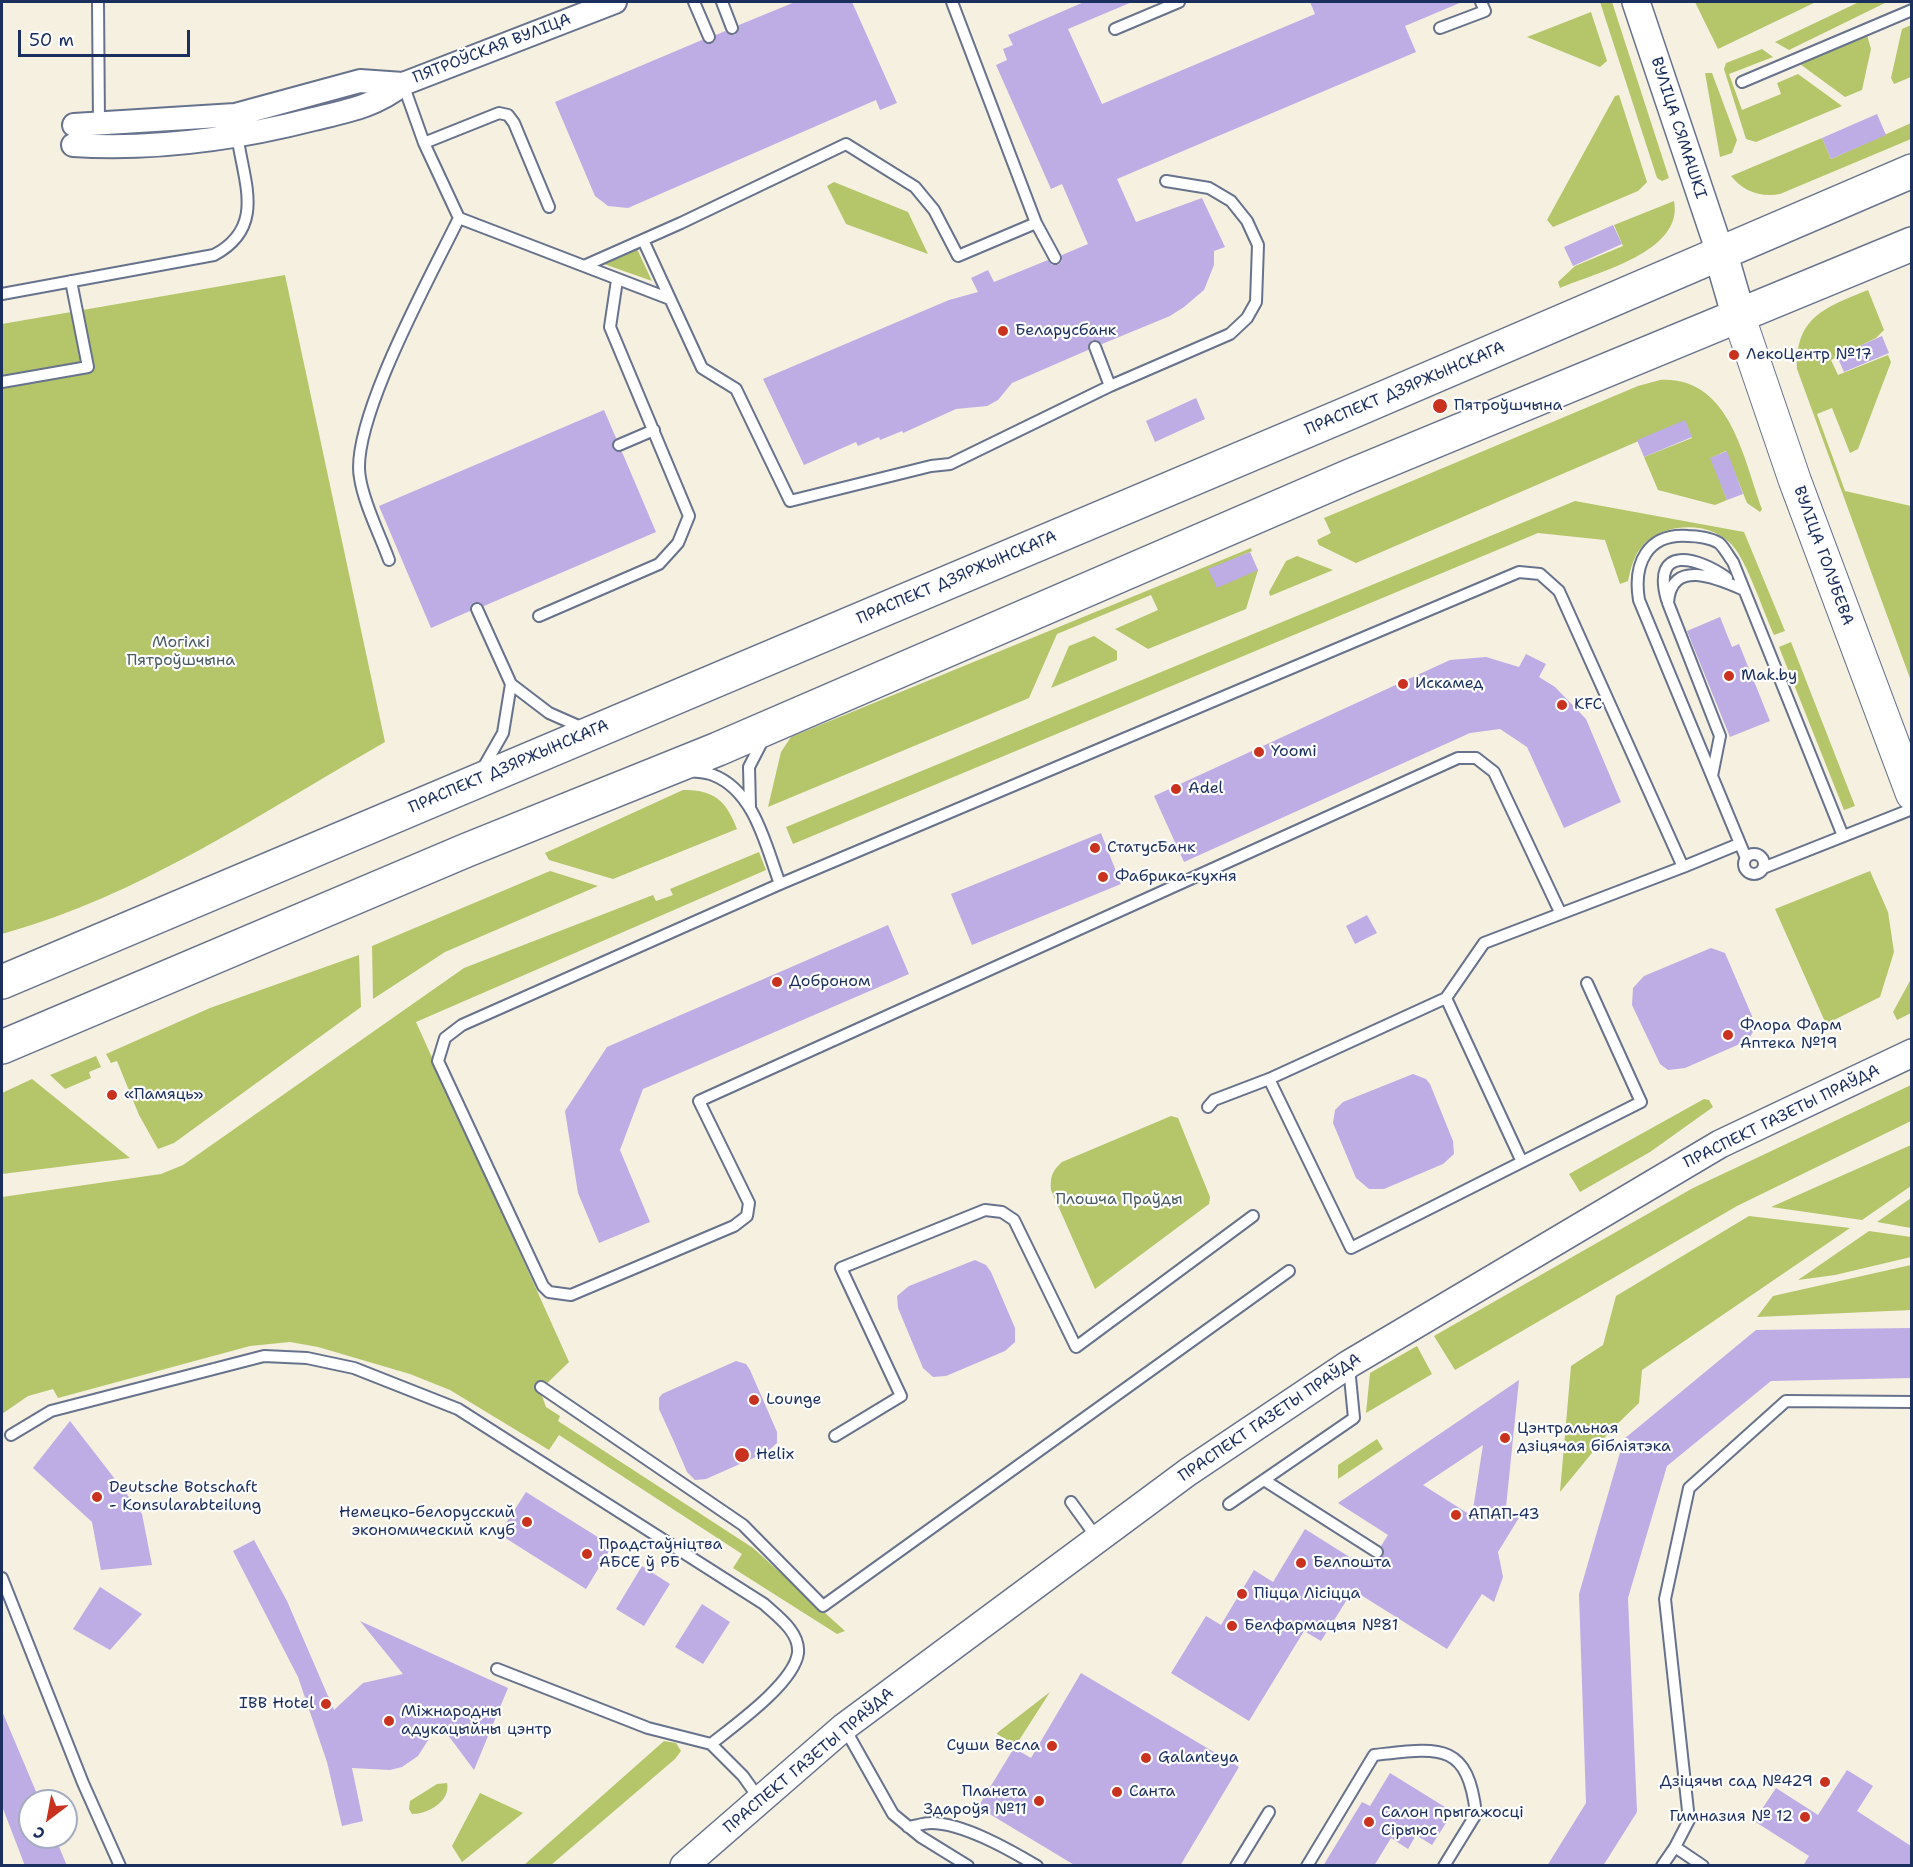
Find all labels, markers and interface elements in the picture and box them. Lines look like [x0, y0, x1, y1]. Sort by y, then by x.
street label: ПЯТРОЎСКАЯ ВУЛІЦА [410, 10, 574, 88]
scale bar [21, 18, 194, 56]
text: 50 m [29, 28, 74, 52]
street label: ВУЛІЦА СЯМАШКІ [1646, 55, 1710, 201]
place label: Беларусбанк [1015, 321, 1116, 341]
marker: Беларусбанк [996, 324, 1010, 338]
street label: ПРАСПЕКТ ДЗЯРЖЫНСКАГА [1302, 338, 1508, 440]
place label: ЛекоЦентр №17 [1746, 345, 1872, 365]
marker: ЛекоЦентр №17 [1727, 348, 1741, 362]
place label: Пятроўшчына [1454, 396, 1563, 416]
marker: Пятроўшчына [1431, 397, 1449, 415]
street label: ВУЛІЦА ГОЛУБЕВА [1789, 484, 1857, 628]
street label: ПРАСПЕКТ ДЗЯРЖЫНСКАГА [854, 527, 1060, 629]
park label: Могілкі Пятроўшчына [127, 633, 235, 671]
place label: Mak.by [1741, 666, 1797, 686]
marker: Mak.by [1722, 669, 1736, 683]
place label: Искамед [1415, 674, 1483, 694]
marker: Искамед [1396, 677, 1410, 691]
place label: KFC [1574, 695, 1602, 715]
marker: KFC [1555, 698, 1569, 712]
street label: ПРАСПЕКТ ДЗЯРЖЫНСКАГА [406, 716, 612, 818]
place label: Yoomi [1271, 742, 1317, 762]
marker: Yoomi [1252, 745, 1266, 759]
place label: Adel [1188, 779, 1223, 799]
marker: Adel [1169, 782, 1183, 796]
place label: СтатусБанк [1107, 838, 1195, 858]
marker: СтатусБанк [1088, 841, 1102, 855]
place label: Фабрика-кухня [1115, 867, 1237, 887]
marker: Фабрика-кухня [1096, 870, 1110, 884]
place label: Доброном [789, 972, 870, 992]
marker: Доброном [770, 975, 784, 989]
place label: Флора Фарм Аптека №19 [1740, 1016, 1842, 1054]
marker: Флора Фарм Аптека №19 [1721, 1028, 1735, 1042]
street label: ПРАСПЕКТ ГАЗЕТЫ ПРАЎДА [1681, 1061, 1883, 1173]
place label: «Памяць» [124, 1085, 203, 1105]
marker: «Памяць» [105, 1088, 119, 1102]
park label: Плошча Праўды [1055, 1190, 1183, 1210]
street label: ПРАСПЕКТ ГАЗЕТЫ ПРАЎДА [1175, 1350, 1365, 1486]
place label: Lounge [766, 1390, 822, 1410]
marker: Lounge [747, 1393, 761, 1407]
place label: Цэнтральная дзіцячая бібліятэка [1517, 1419, 1671, 1457]
marker: Цэнтральная дзіцячая бібліятэка [1498, 1431, 1512, 1445]
place label: Helix [756, 1445, 794, 1465]
marker: Helix [733, 1446, 751, 1464]
place label: Deutsche Botschaft - Konsularabteilung [109, 1478, 261, 1516]
marker: Deutsche Botschaft - Konsularabteilung [90, 1490, 104, 1504]
place label: Немецко-белорусский экономический клуб [339, 1503, 515, 1541]
place label: АПАП-43 [1468, 1505, 1540, 1525]
marker: АПАП-43 [1449, 1508, 1463, 1522]
marker: Немецко-белорусский экономический клуб [520, 1515, 534, 1529]
place label: Прадстаўніцтва АБСЕ ў РБ [599, 1535, 722, 1573]
marker: Прадстаўніцтва АБСЕ ў РБ [580, 1547, 594, 1561]
place label: Белпошта [1313, 1553, 1391, 1573]
marker: Белпошта [1294, 1556, 1308, 1570]
place label: Піцца Лісіцца [1254, 1584, 1361, 1604]
marker: Піцца Лісіцца [1235, 1587, 1249, 1601]
place label: Белфармацыя №81 [1244, 1616, 1398, 1636]
marker: Белфармацыя №81 [1225, 1619, 1239, 1633]
street label: ПРАСПЕКТ ГАЗЕТЫ ПРАЎДА [720, 1684, 898, 1838]
place label: IBB Hotel [239, 1694, 314, 1714]
marker: IBB Hotel [319, 1697, 333, 1711]
place label: Міжнародны адукацыйны цэнтр [401, 1702, 552, 1740]
marker: Міжнародны адукацыйны цэнтр [382, 1714, 396, 1728]
place label: Суши Весла [947, 1736, 1040, 1756]
marker: Суши Весла [1045, 1739, 1059, 1753]
place label: Galanteya [1158, 1748, 1239, 1768]
marker: Galanteya [1139, 1751, 1153, 1765]
place label: Дзіцячы сад №429 [1660, 1772, 1813, 1792]
marker: Дзіцячы сад №429 [1818, 1775, 1832, 1789]
place label: Планета Здароўя №11 [924, 1782, 1027, 1820]
place label: Санта [1129, 1782, 1175, 1802]
marker: Санта [1110, 1785, 1124, 1799]
north arrow [18, 1789, 78, 1849]
marker: Планета Здароўя №11 [1032, 1794, 1046, 1808]
place label: Салон прыгажосці Сірыюс [1381, 1803, 1524, 1841]
place label: Гимназия № 12 [1670, 1807, 1793, 1827]
marker: Гимназия № 12 [1798, 1810, 1812, 1824]
marker: Салон прыгажосці Сірыюс [1362, 1815, 1376, 1829]
text: С [30, 1821, 49, 1845]

